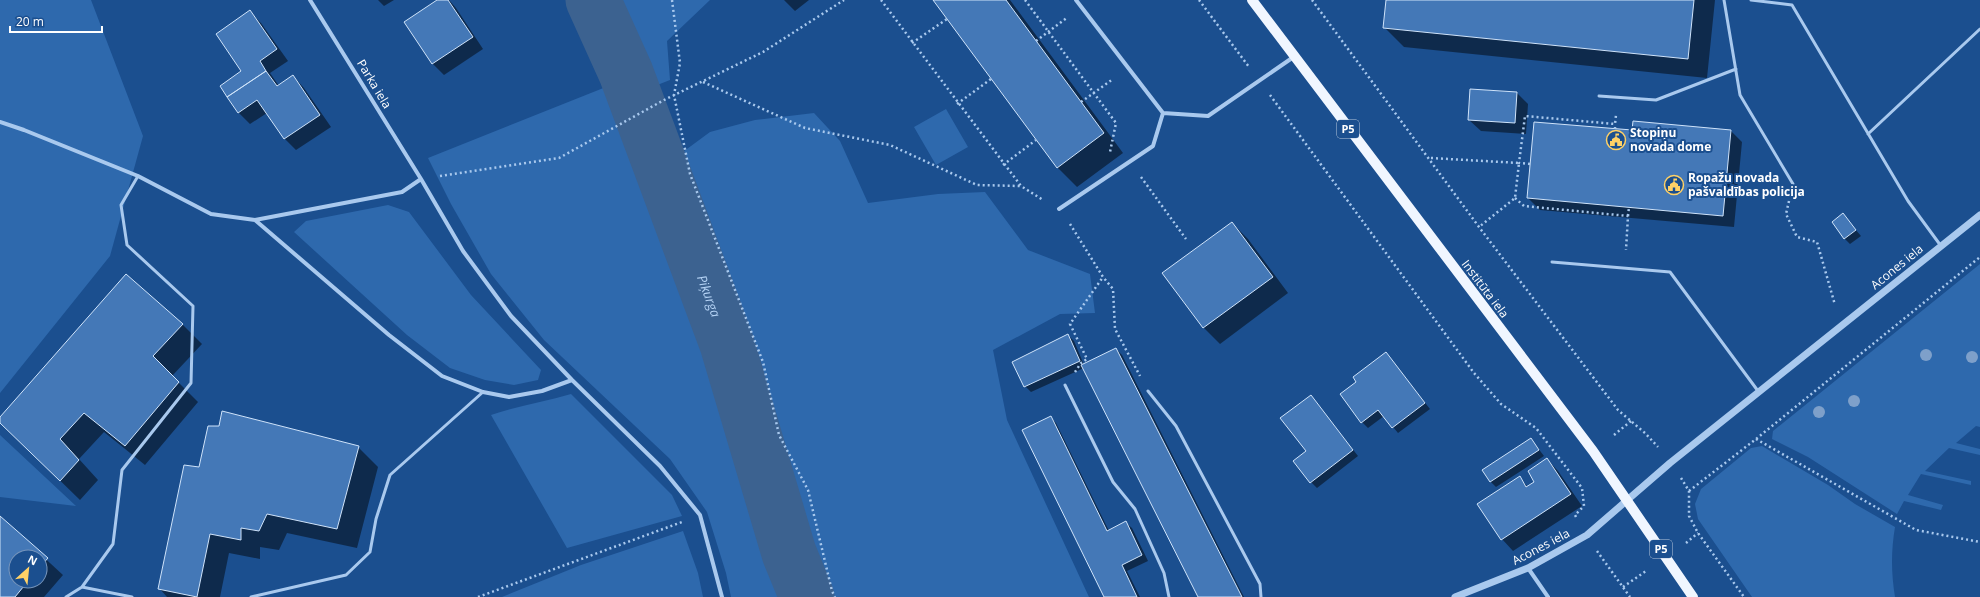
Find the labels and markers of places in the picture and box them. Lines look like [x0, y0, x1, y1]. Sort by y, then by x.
place label: Stopiņu novada dome [1630, 124, 1711, 155]
public building icon: Stopiņu novada dome [1605, 129, 1627, 151]
place label: Ropažu novada pašvaldības policija [1688, 169, 1805, 200]
public building icon: Ropažu novada pašvaldības policija [1663, 174, 1685, 196]

